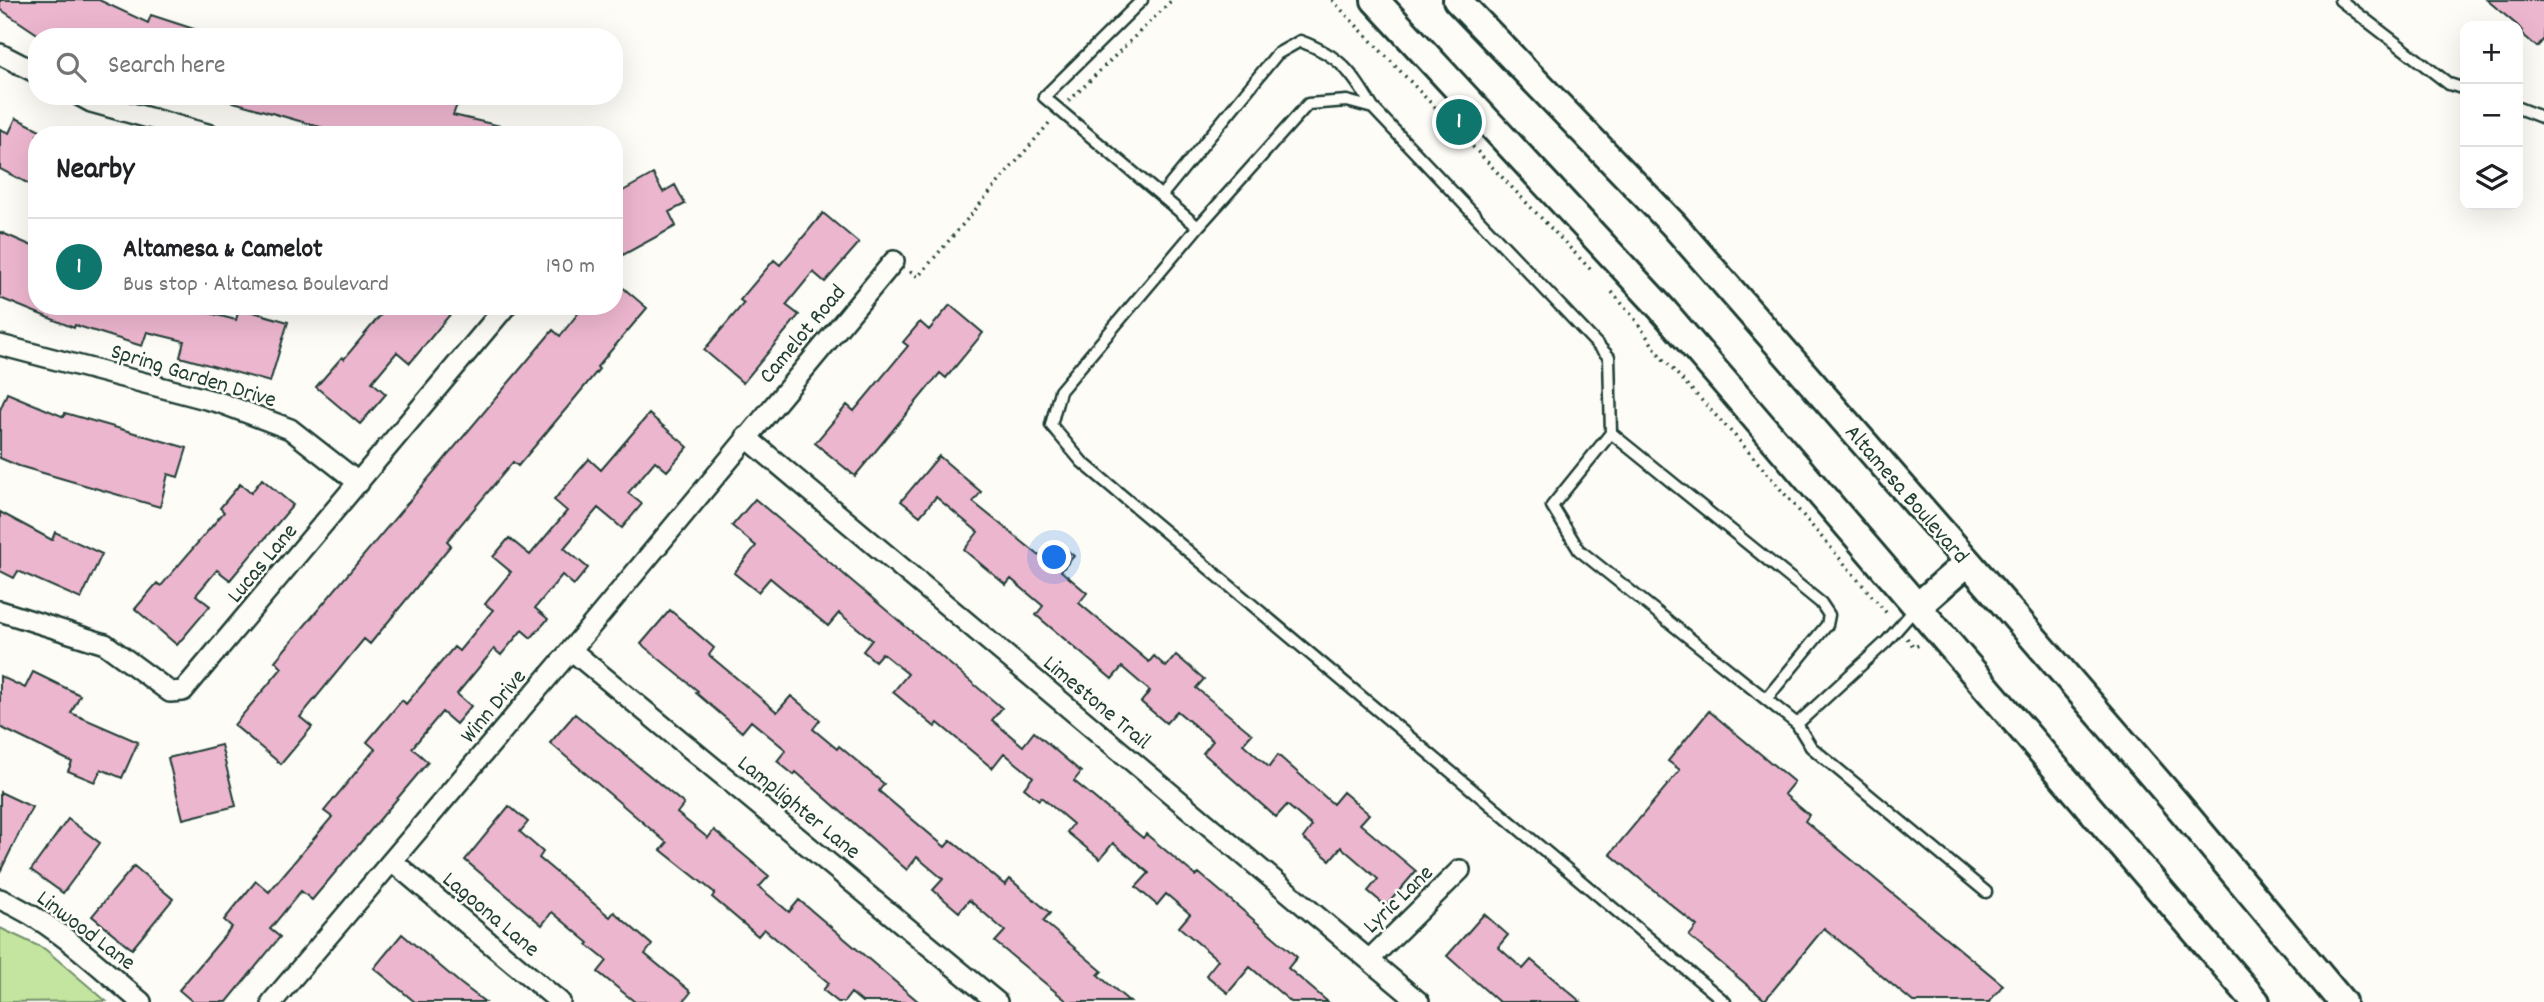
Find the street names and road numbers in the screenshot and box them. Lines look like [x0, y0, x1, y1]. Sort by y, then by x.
street label: Camelot Road [752, 278, 855, 392]
street label: Spring Garden Drive [106, 336, 280, 418]
street label: Altamesa Boulevard [1835, 418, 1975, 572]
street label: Lucas Lane [220, 517, 307, 611]
street label: Limestone Trail [1035, 649, 1157, 759]
street label: Winn Drive [454, 663, 536, 752]
street label: Lamplighter Lane [729, 749, 867, 869]
street label: Lyric Lane [1357, 858, 1442, 943]
street label: Lagoona Lane [434, 865, 546, 966]
street label: Linwood Lane [28, 884, 141, 980]

